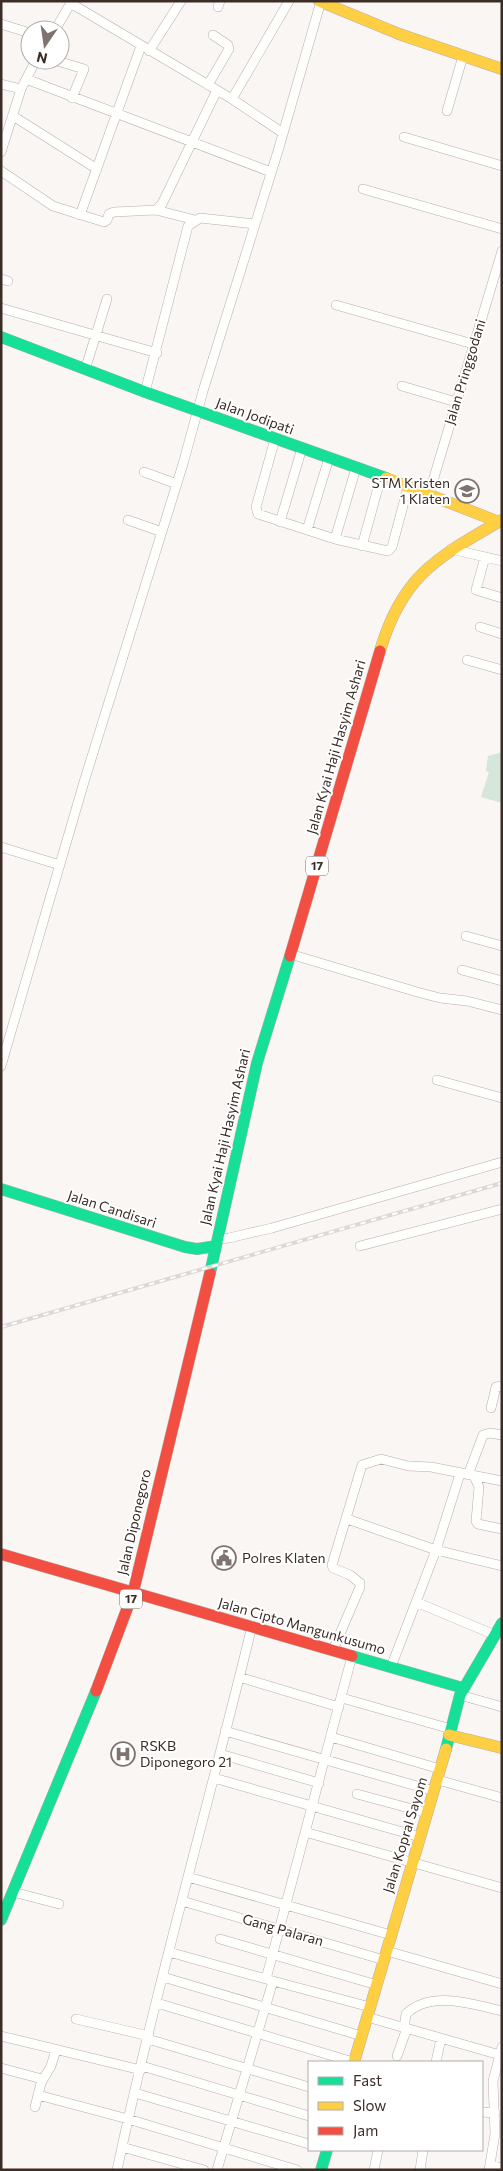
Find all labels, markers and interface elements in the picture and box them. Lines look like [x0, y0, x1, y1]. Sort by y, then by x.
north arrow [20, 20, 70, 70]
text: N [35, 49, 49, 68]
street label: Jalan Pringgodani [440, 317, 489, 427]
street label: Jalan Jodipati [214, 394, 297, 438]
place label: STM Kristen 1 Klaten [371, 474, 450, 507]
school or university icon: STM Kristen 1 Klaten [454, 478, 480, 504]
street label: Jalan Kyai Haji Hasyim Ashari [302, 658, 369, 836]
road number: 17 [306, 856, 328, 876]
street label: Jalan Kyai Haji Hasyim Ashari [196, 1047, 253, 1227]
street label: Jalan Candisari [66, 1186, 159, 1231]
street label: Jalan Diponegoro [113, 1467, 154, 1577]
public building icon: Polres Klaten [211, 1545, 237, 1571]
place label: Polres Klaten [242, 1549, 326, 1566]
road number: 17 [120, 1590, 142, 1608]
street label: Jalan Cipto Mangunkusumo [217, 1593, 388, 1658]
place label: RSKB Diponegoro 21 [140, 1737, 232, 1770]
hospital icon: RSKB Diponegoro 21 [110, 1741, 136, 1767]
street label: Jalan Kopral Sayom [379, 1775, 430, 1895]
street label: Gang Palaran [241, 1910, 326, 1949]
legend [308, 2061, 483, 2151]
text: Fast [353, 2071, 382, 2089]
text: Slow [353, 2096, 386, 2114]
text: Jam [353, 2121, 378, 2139]

